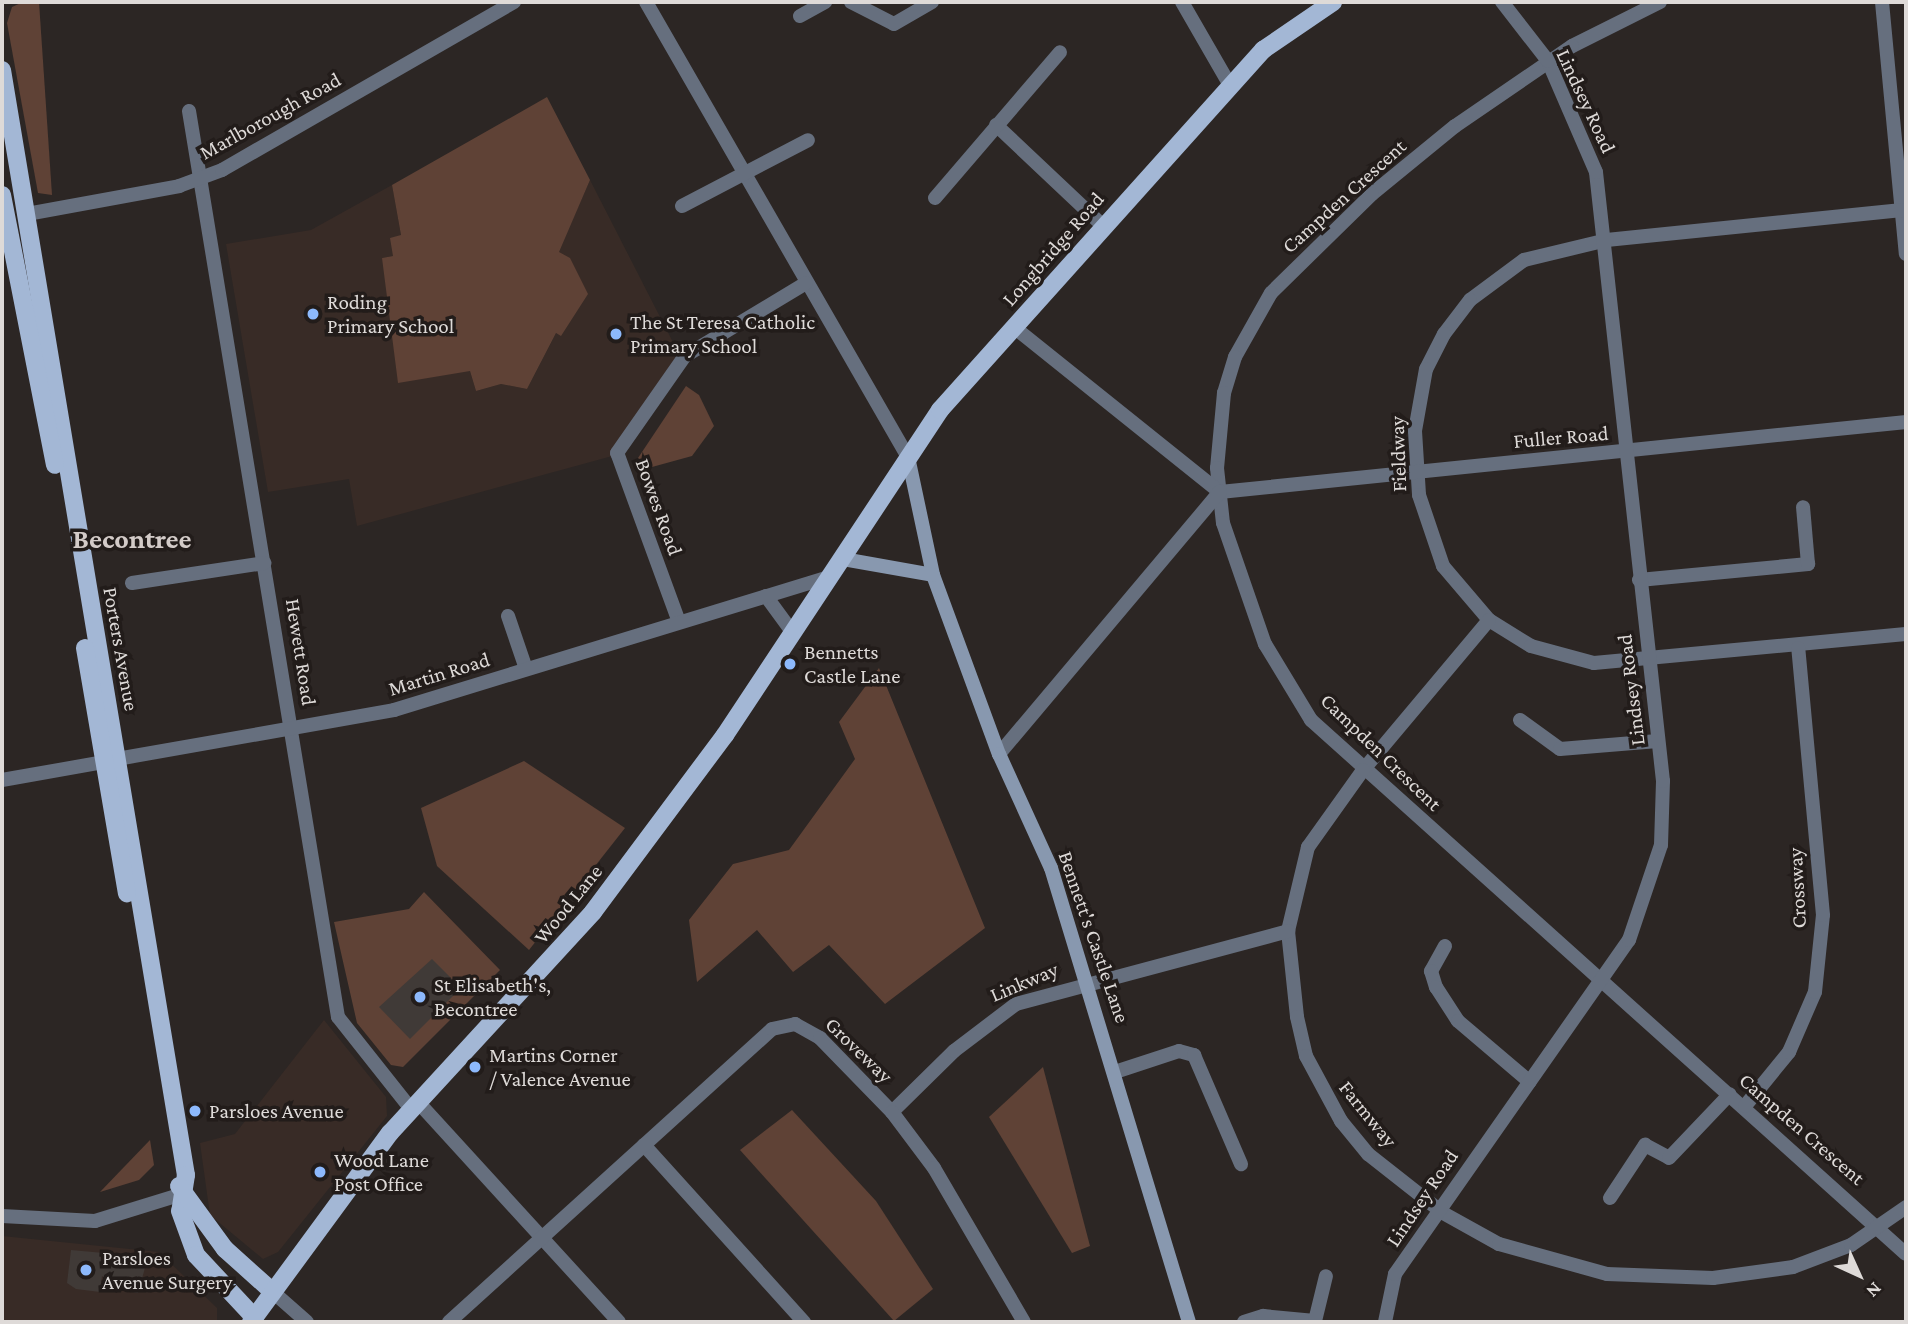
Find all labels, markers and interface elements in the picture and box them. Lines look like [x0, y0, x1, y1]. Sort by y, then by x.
street label: Lindsey Road [1551, 45, 1621, 157]
street label: Marlborough Road [195, 67, 345, 165]
street label: Campden Crescent [1277, 134, 1411, 258]
street label: Longbridge Road [997, 187, 1109, 311]
place label: Roding Primary School [327, 289, 454, 339]
marker: Roding Primary School [305, 306, 321, 322]
place label: The St Teresa Catholic Primary School [630, 309, 815, 359]
marker: The St Teresa Catholic Primary School [608, 326, 624, 342]
street label: Fieldway [1384, 416, 1412, 492]
street label: Fuller Road [1512, 420, 1610, 454]
street label: Bowes Road [630, 455, 688, 559]
district label: Becontree [72, 522, 192, 556]
street label: Porters Avenue [98, 585, 144, 713]
street label: Hewett Road [280, 597, 322, 707]
street label: Lindsey Road [1612, 633, 1650, 747]
place label: Bennetts Castle Lane [804, 639, 901, 689]
street label: Martin Road [385, 647, 493, 701]
marker: Bennetts Castle Lane [782, 656, 798, 672]
street label: Campden Crescent [1315, 688, 1447, 816]
street label: Crossway [1782, 847, 1812, 929]
street label: Bennett's Castle Lane [1053, 848, 1135, 1026]
street label: Wood Lane [528, 859, 608, 949]
street label: Linkway [986, 956, 1062, 1008]
place label: St Elisabeth's, Becontree [434, 972, 551, 1022]
marker: St Elisabeth's, Becontree [412, 989, 428, 1005]
street label: Groveway [820, 1012, 898, 1088]
place label: Martins Corner / Valence Avenue [489, 1042, 631, 1092]
marker: Martins Corner / Valence Avenue [467, 1059, 483, 1075]
street label: Campden Crescent [1734, 1068, 1870, 1190]
street label: Farmway [1334, 1076, 1402, 1152]
place label: Parsloes Avenue [209, 1098, 344, 1124]
marker: Parsloes Avenue [187, 1103, 203, 1119]
street label: Lindsey Road [1380, 1145, 1464, 1251]
place label: Wood Lane Post Office [334, 1147, 429, 1197]
marker: Wood Lane Post Office [312, 1164, 328, 1180]
north arrow [1824, 1240, 1894, 1310]
place label: Parsloes Avenue Surgery [102, 1245, 232, 1295]
marker: Parsloes Avenue Surgery [76, 1260, 96, 1280]
text: N [1862, 1278, 1886, 1302]

